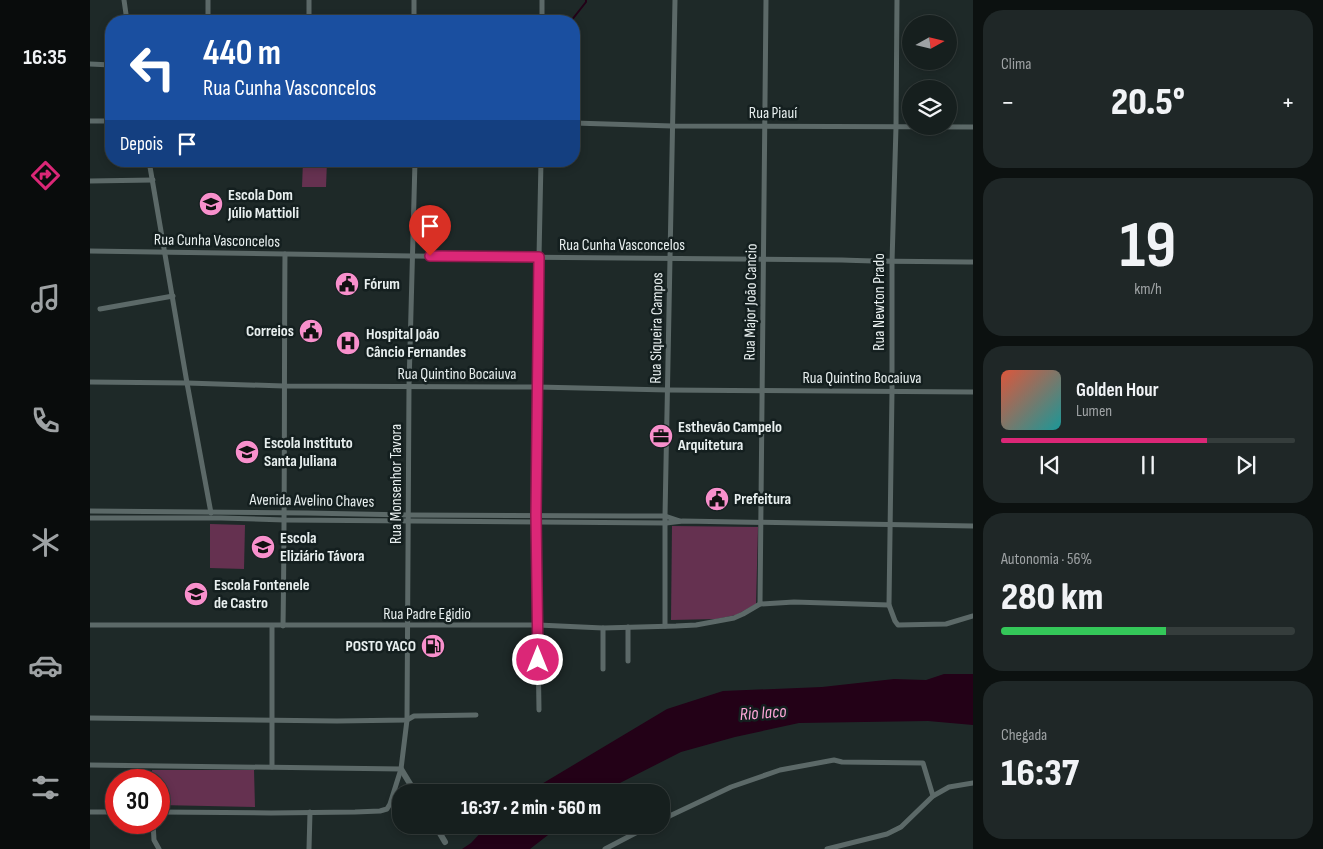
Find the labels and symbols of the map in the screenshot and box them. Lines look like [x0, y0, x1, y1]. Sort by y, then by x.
north arrow [902, 15, 958, 70]
street label: Rua Piauí [749, 104, 797, 123]
place label: Escola Dom Júlio Mattioli [227, 186, 299, 223]
school or university icon: Escola Dom Júlio Mattioli [198, 191, 224, 217]
pin [409, 205, 451, 256]
street label: Rua Cunha Vasconcelos [154, 230, 280, 252]
street label: Rua Cunha Vasconcelos [559, 236, 685, 255]
street label: Rua Major João Cancio [740, 243, 762, 361]
street label: Rua Newton Prado [870, 253, 889, 351]
public building icon: Fórum [334, 271, 360, 297]
street label: Rua Siqueira Campos [647, 272, 667, 384]
place label: Fórum [364, 275, 400, 294]
public building icon: Correios [298, 318, 324, 344]
place label: Correios [246, 322, 294, 341]
place label: Hospital João Câncio Fernandes [366, 325, 466, 362]
hospital icon: Hospital João Câncio Fernandes [335, 330, 361, 356]
street label: Rua Quintino Bocaiuva [397, 365, 517, 384]
street label: Rua Quintino Bocaiuva [802, 369, 922, 388]
place label: Esthevão Campelo Arquitetura [677, 418, 782, 455]
office icon: Esthevão Campelo Arquitetura [648, 423, 674, 449]
street label: Rua Monsenhor Tavora [387, 424, 406, 544]
place label: Escola Instituto Santa Juliana [264, 434, 353, 471]
school or university icon: Escola Instituto Santa Juliana [234, 439, 260, 465]
public building icon: Prefeitura [704, 486, 730, 512]
street label: Avenida Avelino Chaves [248, 490, 375, 512]
place label: Prefeitura [734, 490, 791, 509]
place label: Escola Eliziário Távora [280, 529, 365, 566]
school or university icon: Escola Eliziário Távora [250, 534, 276, 560]
place label: Escola Fontenele de Castro [214, 576, 310, 613]
school or university icon: Escola Fontenele de Castro [183, 581, 209, 607]
street label: Rua Padre Egidio [383, 605, 471, 624]
fuel station icon: POSTO YACO [420, 633, 446, 659]
position arrow [511, 633, 563, 685]
place label: POSTO YACO [345, 637, 416, 656]
water label: Rio Iaco [739, 701, 788, 725]
speed limit sign: 30 [105, 769, 170, 834]

